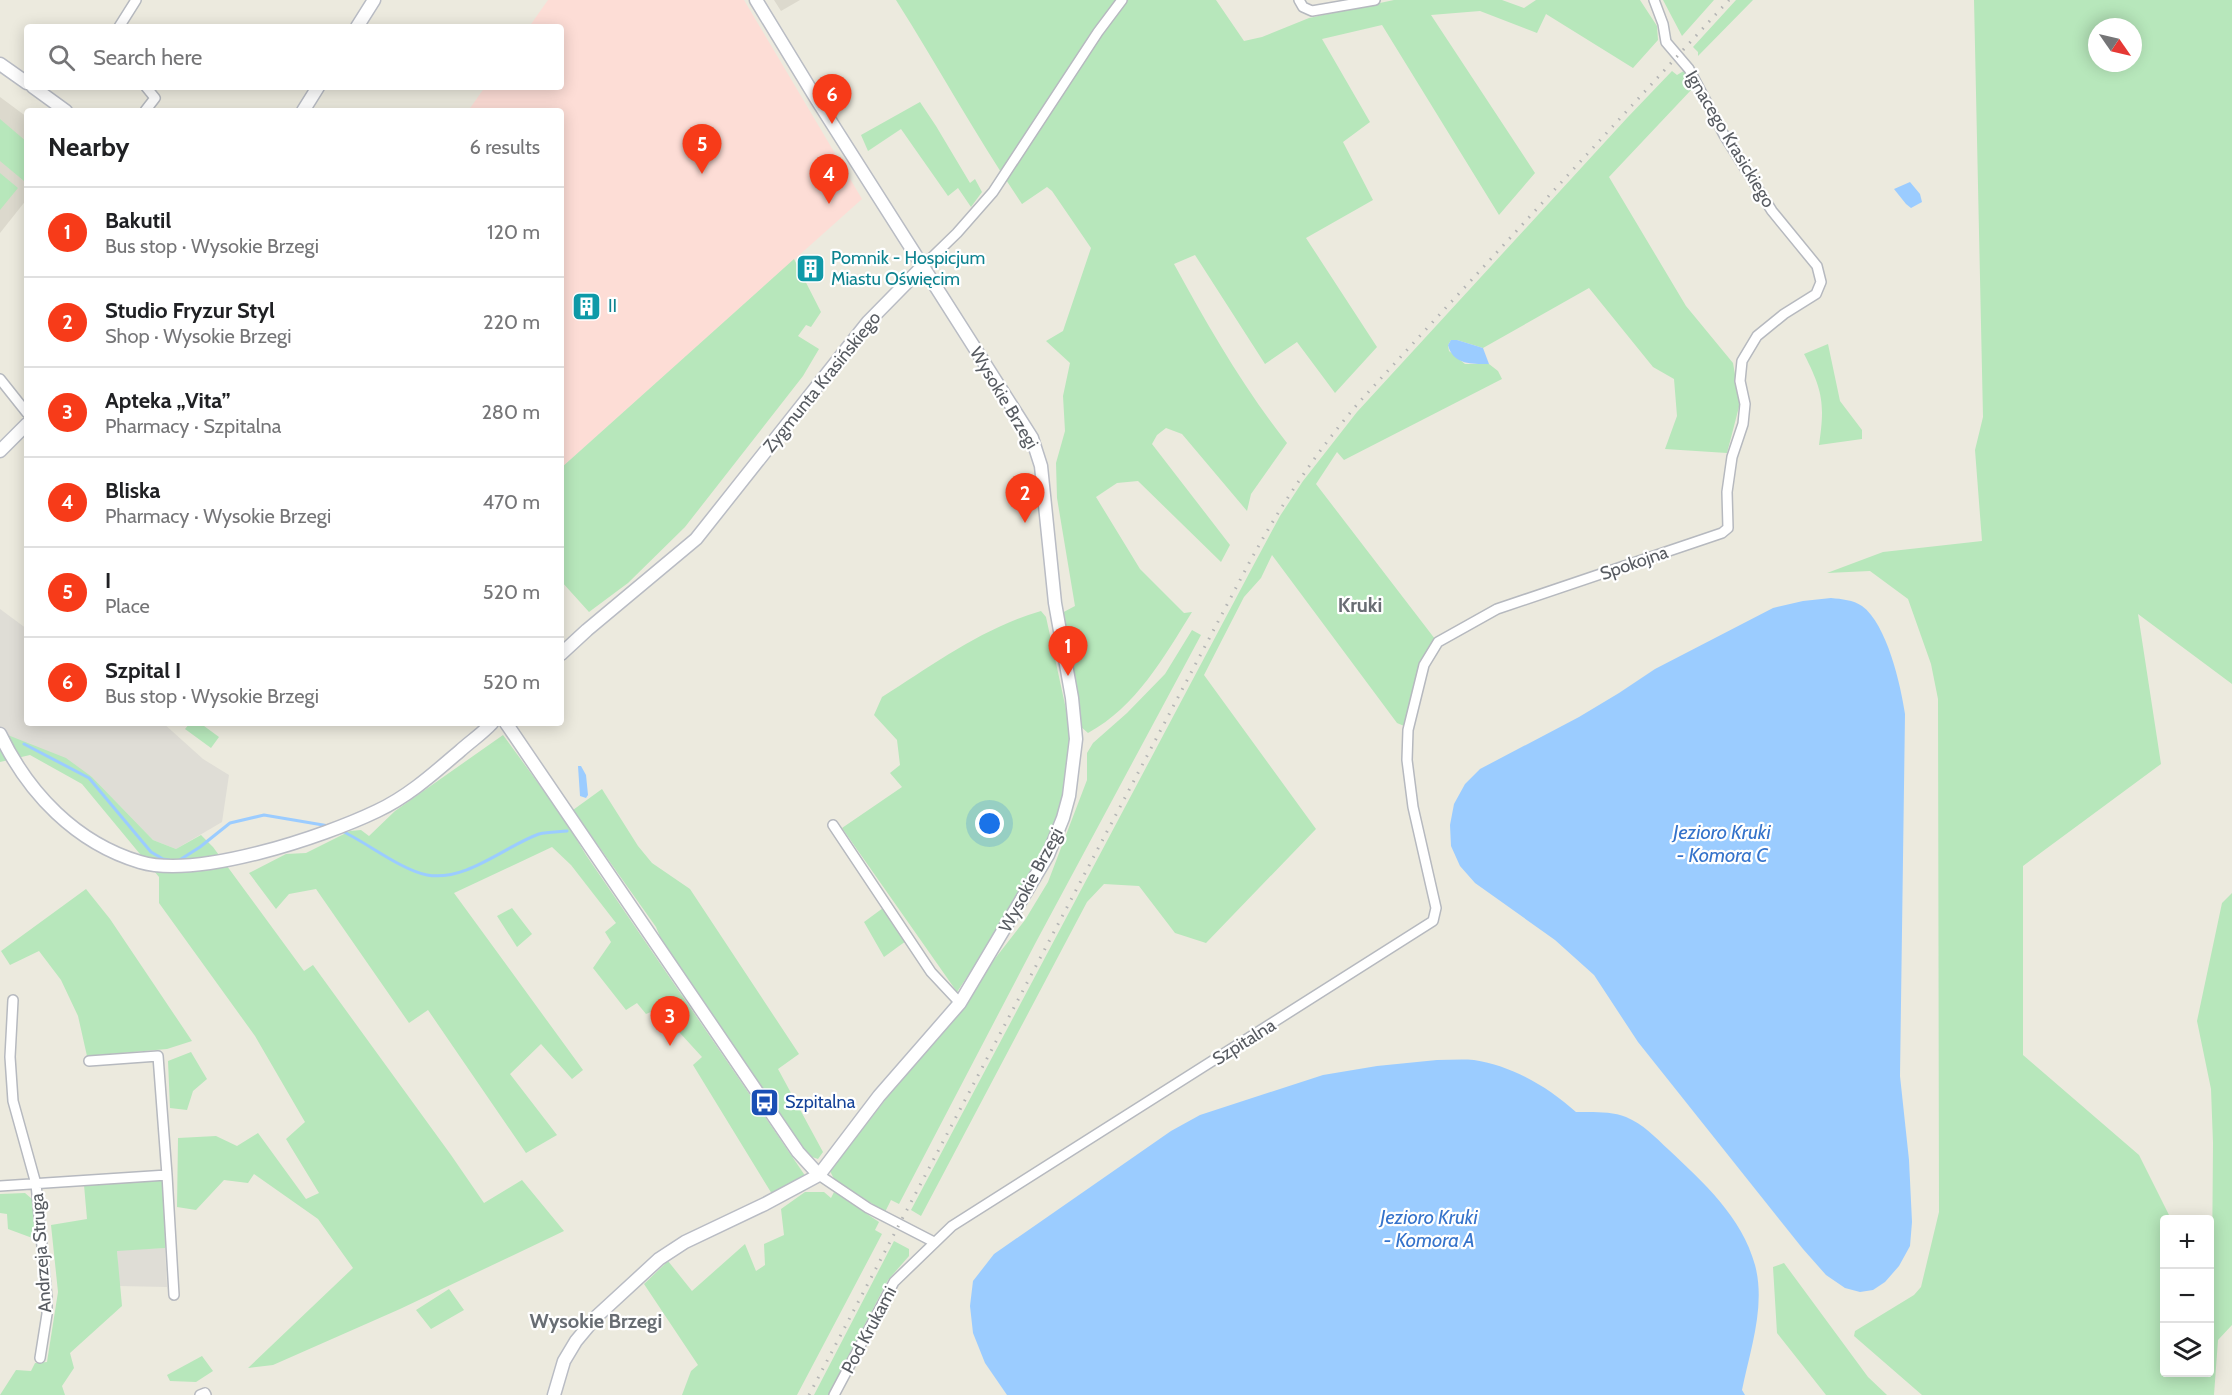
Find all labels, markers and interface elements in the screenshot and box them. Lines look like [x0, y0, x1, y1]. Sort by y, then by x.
north arrow [2088, 18, 2142, 72]
search box [24, 24, 564, 90]
icon: search [45, 41, 78, 74]
text: Search here [93, 44, 202, 71]
street label: Ignacego Krasickiego [1680, 66, 1780, 212]
pin: 6 [812, 74, 852, 124]
pin: 5 [682, 124, 722, 174]
text: Nearby [48, 131, 129, 163]
text: 6 results [469, 135, 540, 159]
pin: 4 [810, 154, 848, 204]
text: Bakutil [105, 207, 171, 234]
text: 1 [64, 220, 71, 244]
text: 120 m [487, 220, 540, 244]
text: Bus stop · Wysokie Brzegi [105, 234, 319, 258]
place label: Pomnik - Hospicjum Miastu Oświęcim [831, 247, 985, 290]
building icon: Pomnik - Hospicjum Miastu Oświęcim [794, 252, 826, 284]
building icon: II [571, 290, 603, 322]
place label: II [608, 295, 617, 317]
text: Studio Fryzur Styl [105, 297, 275, 324]
street label: Zygmunta Krasińskiego [759, 307, 886, 457]
text: 2 [62, 310, 73, 334]
text: 220 m [483, 310, 540, 334]
text: Shop · Wysokie Brzegi [105, 324, 291, 348]
street label: Wysokie Brzegi [965, 343, 1043, 453]
text: Apteka „Vita” [105, 387, 231, 414]
text: 3 [62, 400, 73, 424]
text: 280 m [481, 400, 540, 424]
text: Pharmacy · Szpitalna [105, 414, 281, 438]
pin: 2 [1006, 474, 1044, 523]
text: Bliska [105, 477, 161, 504]
text: 4 [61, 490, 74, 514]
text: 470 m [483, 490, 540, 514]
text: Pharmacy · Wysokie Brzegi [105, 504, 331, 528]
street label: Spokojna [1597, 541, 1671, 585]
text: I [105, 567, 111, 594]
text: 5 [62, 580, 73, 604]
text: 520 m [483, 580, 540, 604]
district label: Kruki [1338, 593, 1382, 617]
text: Place [105, 594, 150, 618]
pin: 1 [1048, 626, 1088, 676]
text: Szpital I [105, 657, 181, 684]
text: 6 [62, 670, 73, 694]
text: 520 m [483, 670, 540, 694]
text: Bus stop · Wysokie Brzegi [105, 684, 319, 708]
your location [975, 809, 1004, 838]
water label: Jezioro Kruki - Komora C [1671, 820, 1771, 867]
street label: Wysokie Brzegi [994, 824, 1068, 936]
pin: 3 [650, 996, 690, 1046]
street label: Szpitalna [1208, 1014, 1280, 1070]
bus stop icon: Szpitalna [748, 1086, 780, 1118]
place label: Szpitalna [785, 1091, 856, 1113]
street label: Andrzeja Struga [26, 1192, 56, 1314]
water label: Jezioro Kruki - Komora A [1378, 1205, 1478, 1252]
map controls [2160, 1215, 2214, 1377]
button: + [2160, 1215, 2214, 1269]
button: − [2160, 1269, 2214, 1323]
street label: Pod Krukami [837, 1283, 901, 1377]
district label: Wysokie Brzegi [530, 1309, 662, 1333]
button: layers [2160, 1323, 2214, 1377]

